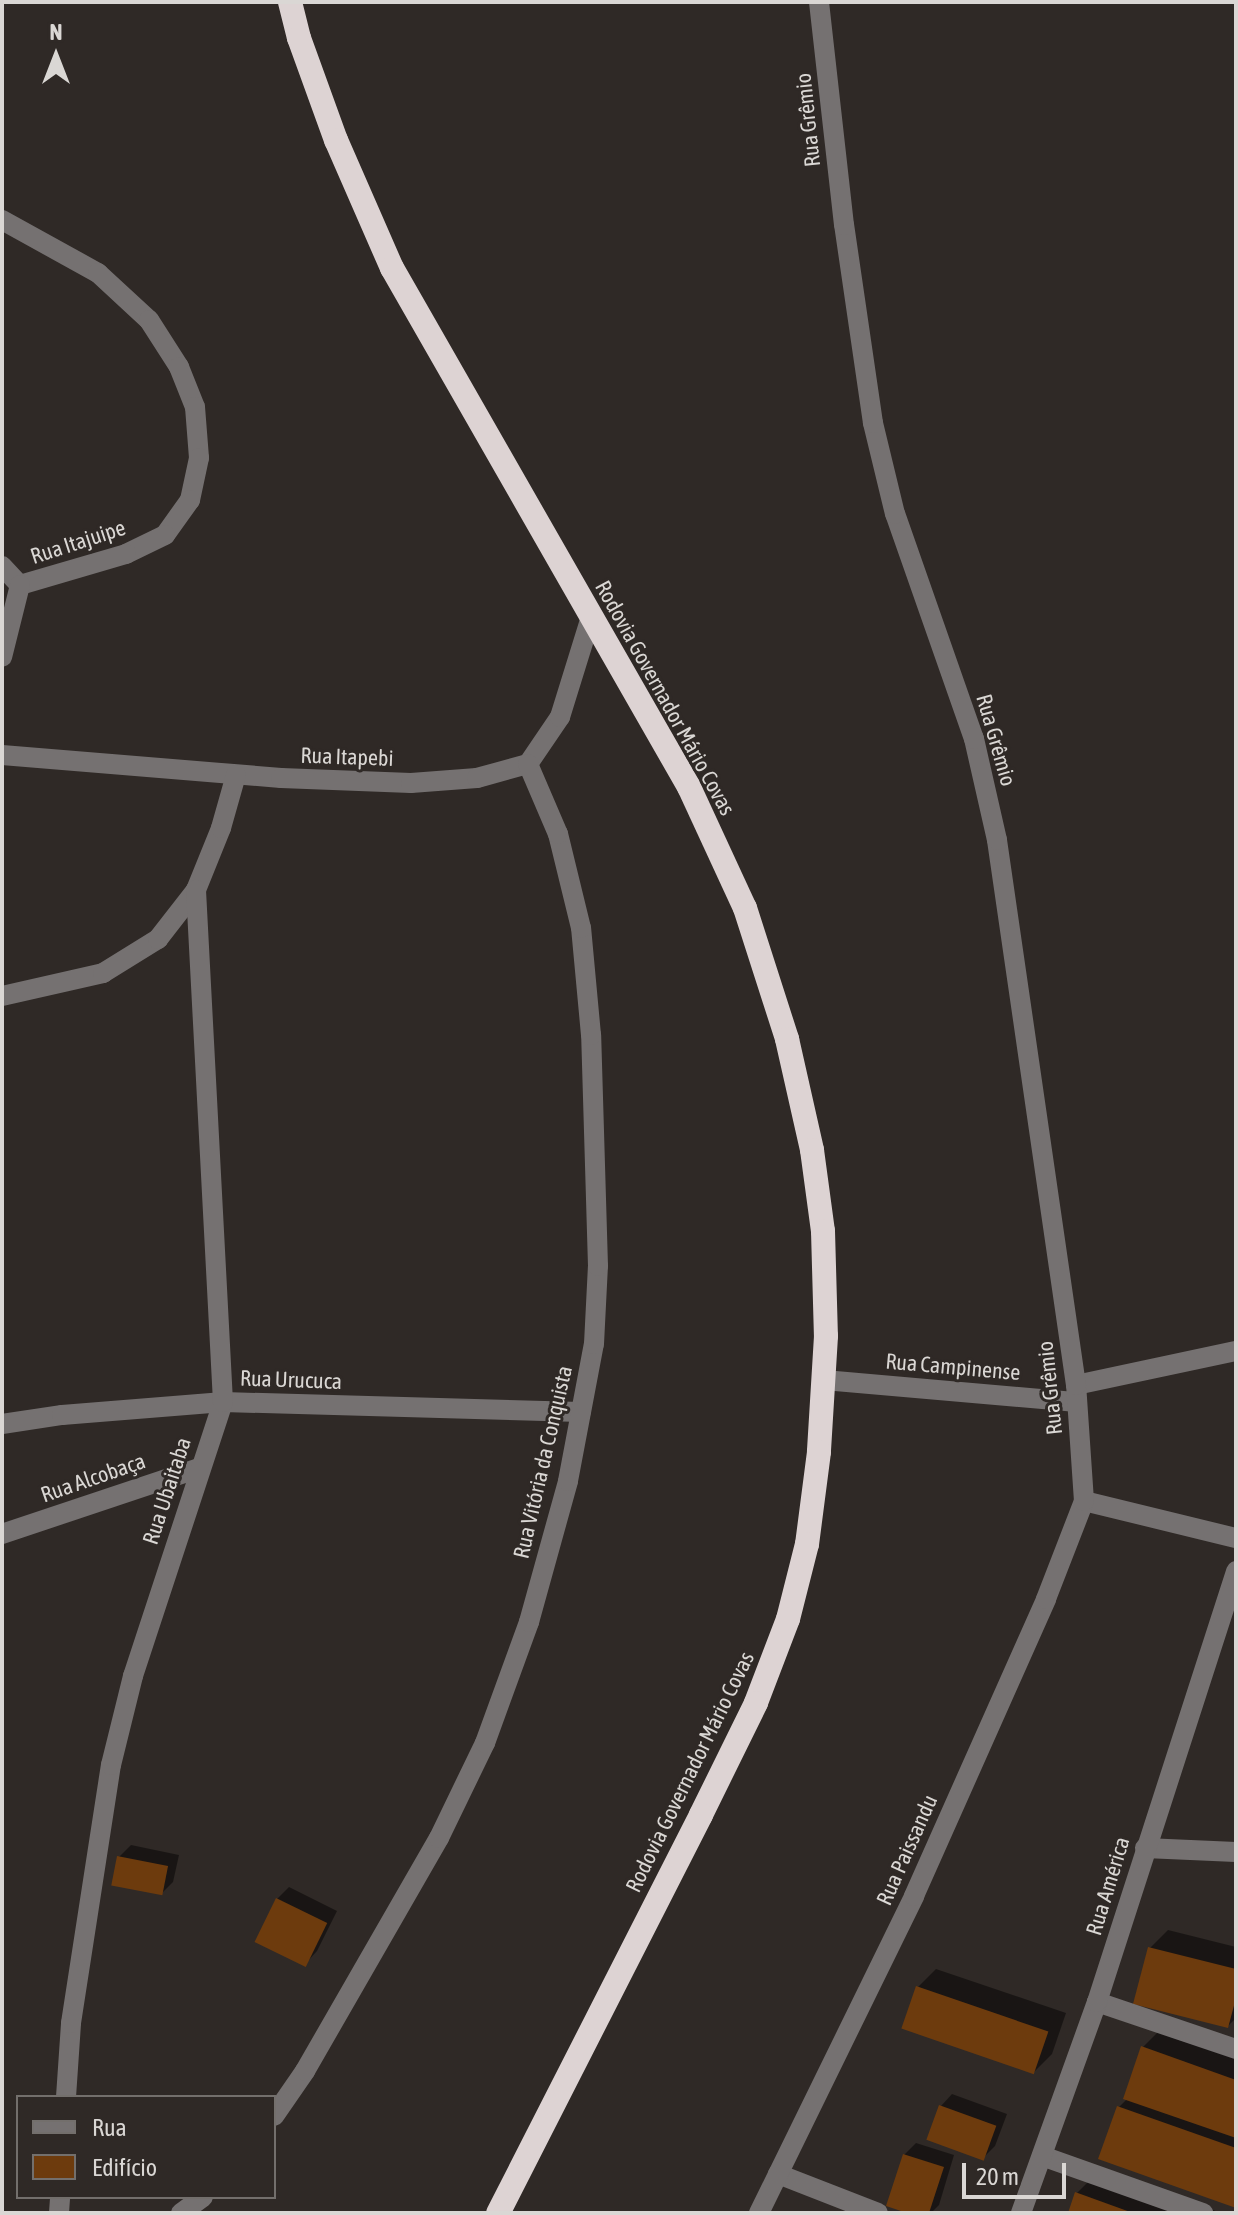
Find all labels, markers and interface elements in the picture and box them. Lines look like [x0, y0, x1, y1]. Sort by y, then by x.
north arrow [16, 16, 96, 96]
text: N [50, 19, 62, 45]
street label: Rua Grêmio [790, 72, 826, 168]
street label: Rua Itajuipe [27, 514, 129, 570]
street label: Rodovia Governador Mário Covas [589, 576, 741, 820]
street label: Rua Grêmio [970, 691, 1022, 789]
street label: Rua Itapebi [300, 742, 394, 772]
street label: Rua Grêmio [1032, 1340, 1068, 1436]
street label: Rua Campinense [884, 1348, 1022, 1386]
street label: Rua Vitória da Conquista [508, 1363, 578, 1561]
street label: Rua Urucuca [240, 1365, 342, 1395]
street label: Rua Ubaitaba [137, 1434, 197, 1548]
street label: Rua Alcobaça [37, 1448, 149, 1508]
street label: Rodovia Governador Mário Covas [620, 1647, 760, 1897]
street label: Rua Paissandu [871, 1791, 943, 1909]
street label: Rua América [1081, 1834, 1135, 1938]
legend [16, 2095, 276, 2199]
text: Rua [92, 2114, 127, 2141]
scale bar [966, 2147, 1070, 2197]
text: Edifício [92, 2154, 157, 2181]
text: 20 m [976, 2163, 1019, 2190]

